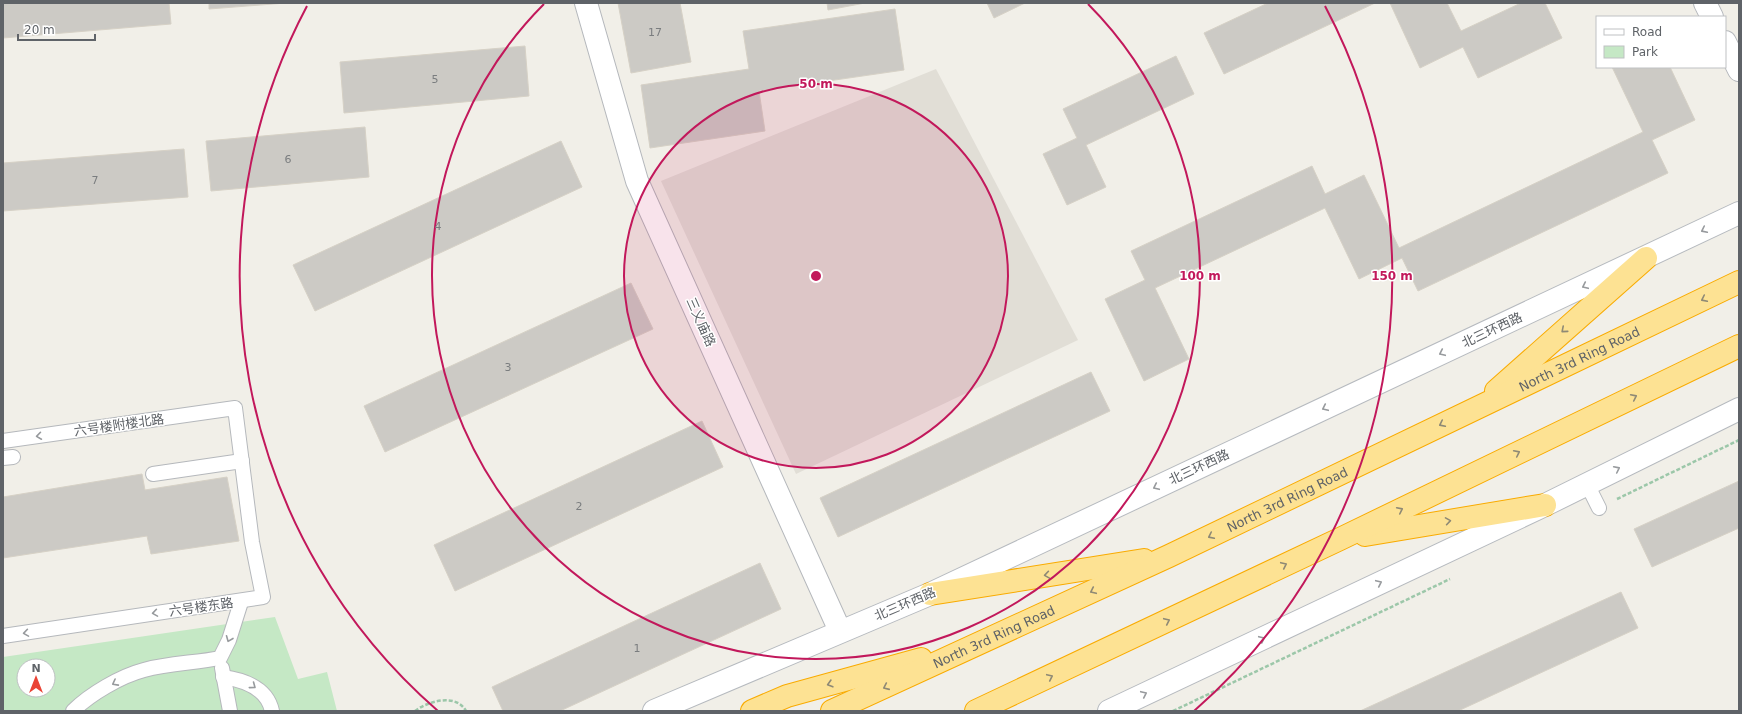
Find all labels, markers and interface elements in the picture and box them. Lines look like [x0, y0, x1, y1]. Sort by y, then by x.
scale bar [18, 16, 95, 42]
legend [1596, 16, 1726, 68]
text: 20 m [24, 23, 55, 37]
text: Road [1632, 25, 1662, 39]
house number: 17 [648, 26, 662, 39]
text: Park [1632, 45, 1658, 59]
house number: 5 [432, 73, 439, 86]
text: 50 m [799, 77, 833, 91]
house number: 6 [285, 153, 292, 166]
house number: 7 [92, 174, 99, 187]
house number: 4 [435, 220, 442, 233]
one-way arrow [1701, 225, 1708, 233]
centre of rings [809, 269, 823, 283]
text: 100 m [1179, 269, 1221, 283]
text: 150 m [1371, 269, 1413, 283]
one-way arrow [1582, 281, 1590, 289]
one-way arrow [1700, 294, 1708, 302]
street label: 三义庙路 [684, 295, 718, 349]
street label: 北三环西路 [1459, 309, 1525, 351]
street label: North 3rd Ring Road [1516, 323, 1642, 394]
one-way arrow [1562, 325, 1569, 332]
one-way arrow [1439, 348, 1447, 356]
house number: 3 [505, 361, 512, 374]
one-way arrow [1630, 394, 1638, 402]
one-way arrow [1321, 404, 1328, 412]
street label: 六号楼附楼北路 [73, 411, 165, 439]
one-way arrow [1438, 420, 1446, 427]
one-way arrow [36, 431, 42, 440]
street label: 北三环西路 [1166, 446, 1232, 488]
one-way arrow [1513, 450, 1521, 458]
street label: North 3rd Ring Road [1224, 464, 1350, 535]
one-way arrow [1613, 466, 1620, 474]
one-way arrow [1153, 482, 1161, 490]
house number: 2 [576, 500, 583, 513]
one-way arrow [1396, 507, 1404, 515]
one-way arrow [1445, 517, 1451, 526]
one-way arrow [1208, 531, 1215, 539]
one-way arrow [1280, 562, 1288, 570]
one-way arrow [1044, 570, 1050, 579]
one-way arrow [1375, 580, 1383, 588]
street label: 北三环西路 [872, 584, 938, 624]
one-way arrow [1090, 586, 1098, 594]
street label: 六号楼东路 [168, 595, 234, 619]
street label: North 3rd Ring Road [930, 602, 1057, 671]
one-way arrow [152, 608, 158, 617]
one-way arrow [1163, 618, 1170, 626]
one-way arrow [23, 628, 29, 637]
one-way arrow [226, 634, 234, 642]
one-way arrow [1257, 636, 1265, 644]
house number: 1 [634, 642, 641, 655]
north arrow [16, 658, 56, 698]
text: N [31, 662, 41, 675]
one-way arrow [1045, 674, 1053, 682]
one-way arrow [112, 678, 119, 685]
one-way arrow [827, 679, 834, 688]
one-way arrow [249, 681, 256, 688]
one-way arrow [883, 682, 890, 690]
one-way arrow [1140, 691, 1148, 699]

